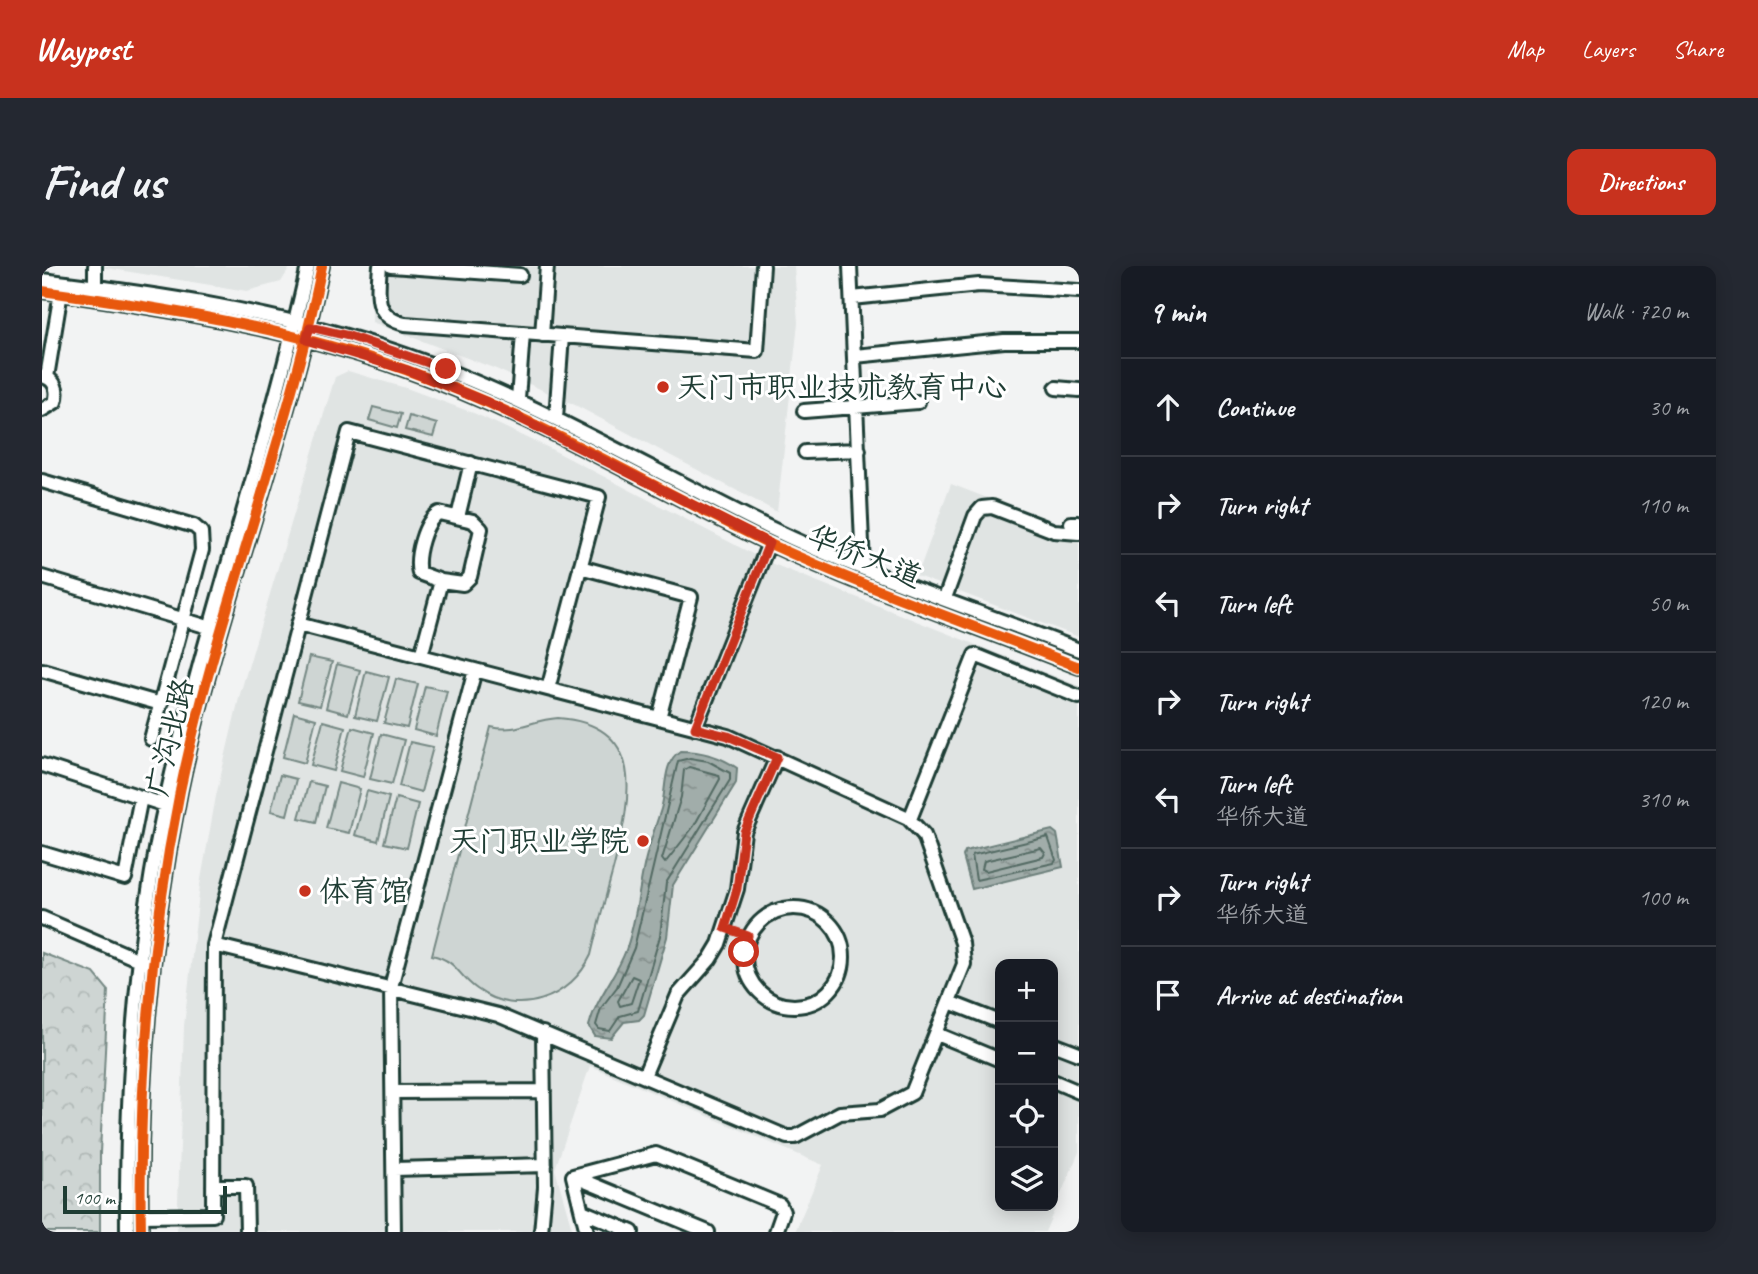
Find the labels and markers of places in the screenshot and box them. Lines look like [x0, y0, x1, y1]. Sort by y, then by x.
place label: 天门市职业技术教育中心 [677, 368, 1007, 406]
marker: 天门市职业技术教育中心 [655, 379, 671, 395]
place label: 天门职业学院 [449, 822, 629, 860]
marker: 天门职业学院 [635, 833, 651, 849]
place label: 体育馆 [319, 872, 409, 910]
marker: 体育馆 [297, 883, 313, 899]

